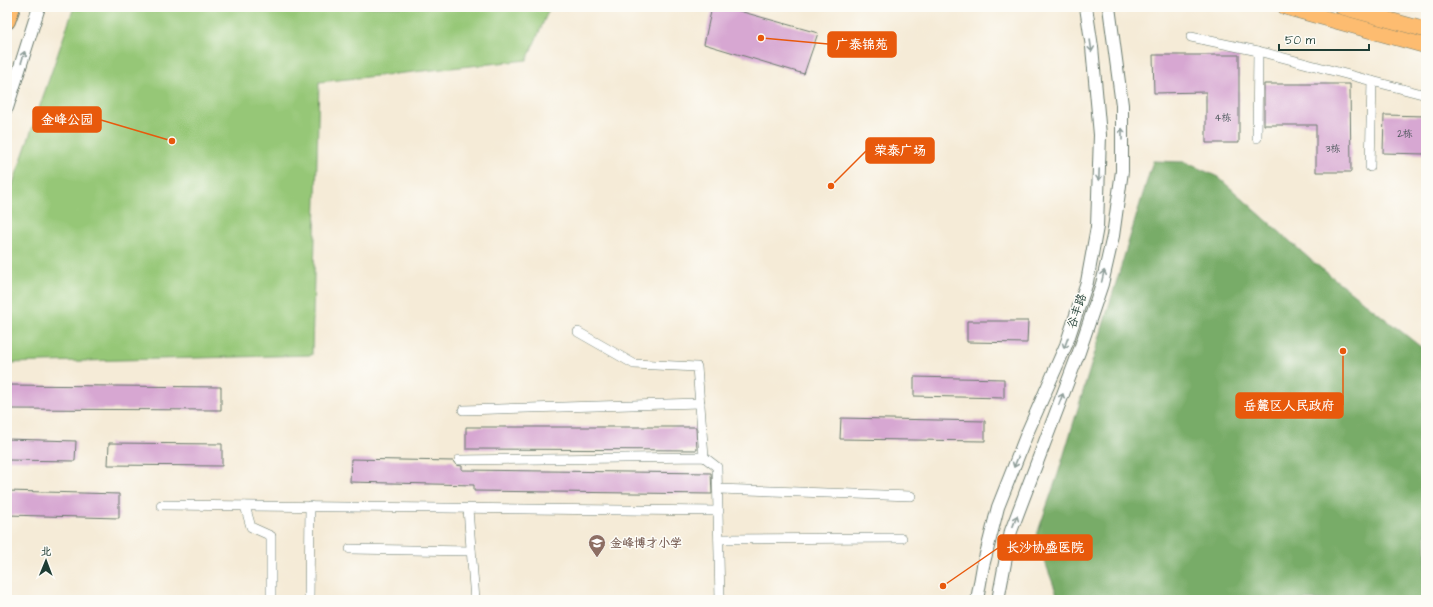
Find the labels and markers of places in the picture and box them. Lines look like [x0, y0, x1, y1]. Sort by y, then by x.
callout: 广泰锦苑 [828, 32, 896, 57]
callout: 金峰公园 [33, 107, 101, 132]
callout: 荣泰广场 [866, 138, 934, 163]
callout: 岳麓区人民政府 [1236, 393, 1343, 418]
school or university icon: 金峰博才小学 [587, 533, 607, 558]
place label: 金峰博才小学 [610, 535, 682, 552]
callout: 长沙协盛医院 [998, 535, 1092, 560]

